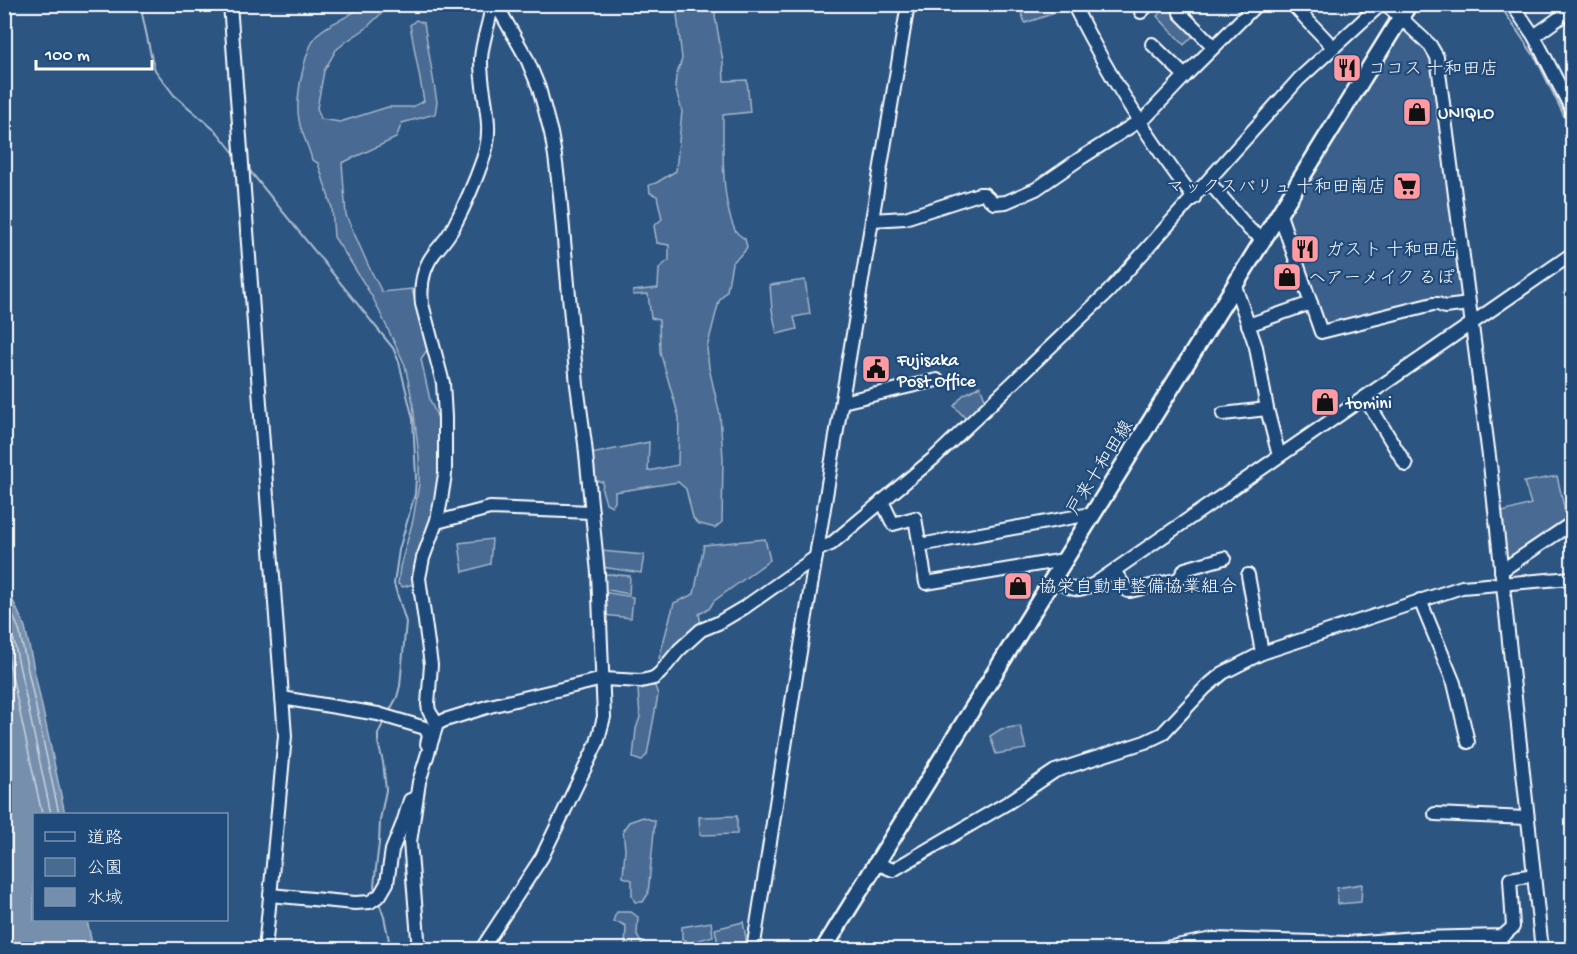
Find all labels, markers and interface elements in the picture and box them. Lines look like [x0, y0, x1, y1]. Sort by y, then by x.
scale bar [36, 33, 152, 71]
text: 100 m [44, 46, 90, 67]
restaurant icon: ココス 十和田店 [1331, 52, 1363, 84]
place label: ココス 十和田店 [1368, 59, 1498, 81]
shop icon: UNIQLO [1401, 96, 1433, 128]
place label: UNIQLO [1438, 104, 1494, 125]
supermarket icon: マックスバリュ 十和田南店 [1391, 170, 1423, 202]
place label: マックスバリュ 十和田南店 [1166, 177, 1386, 199]
restaurant icon: ガスト 十和田店 [1289, 233, 1321, 265]
place label: ガスト 十和田店 [1326, 240, 1458, 262]
shop icon: ヘアーメイク るぽ [1271, 261, 1303, 293]
place label: ヘアーメイク るぽ [1308, 268, 1455, 290]
place label: Fujisaka Post Office [896, 351, 976, 393]
public building icon: Fujisaka Post Office [860, 353, 892, 385]
shop icon: tomini [1309, 386, 1341, 418]
place label: tomini [1345, 394, 1392, 415]
street label: 戸来十和田線 [1063, 416, 1139, 520]
shop icon: 協栄自動車整備協業組合 [1002, 570, 1034, 602]
place label: 協栄自動車整備協業組合 [1039, 577, 1237, 599]
legend [33, 813, 228, 921]
text: 道路 [87, 828, 123, 850]
text: 公園 [87, 859, 123, 880]
text: 水域 [87, 888, 123, 910]

